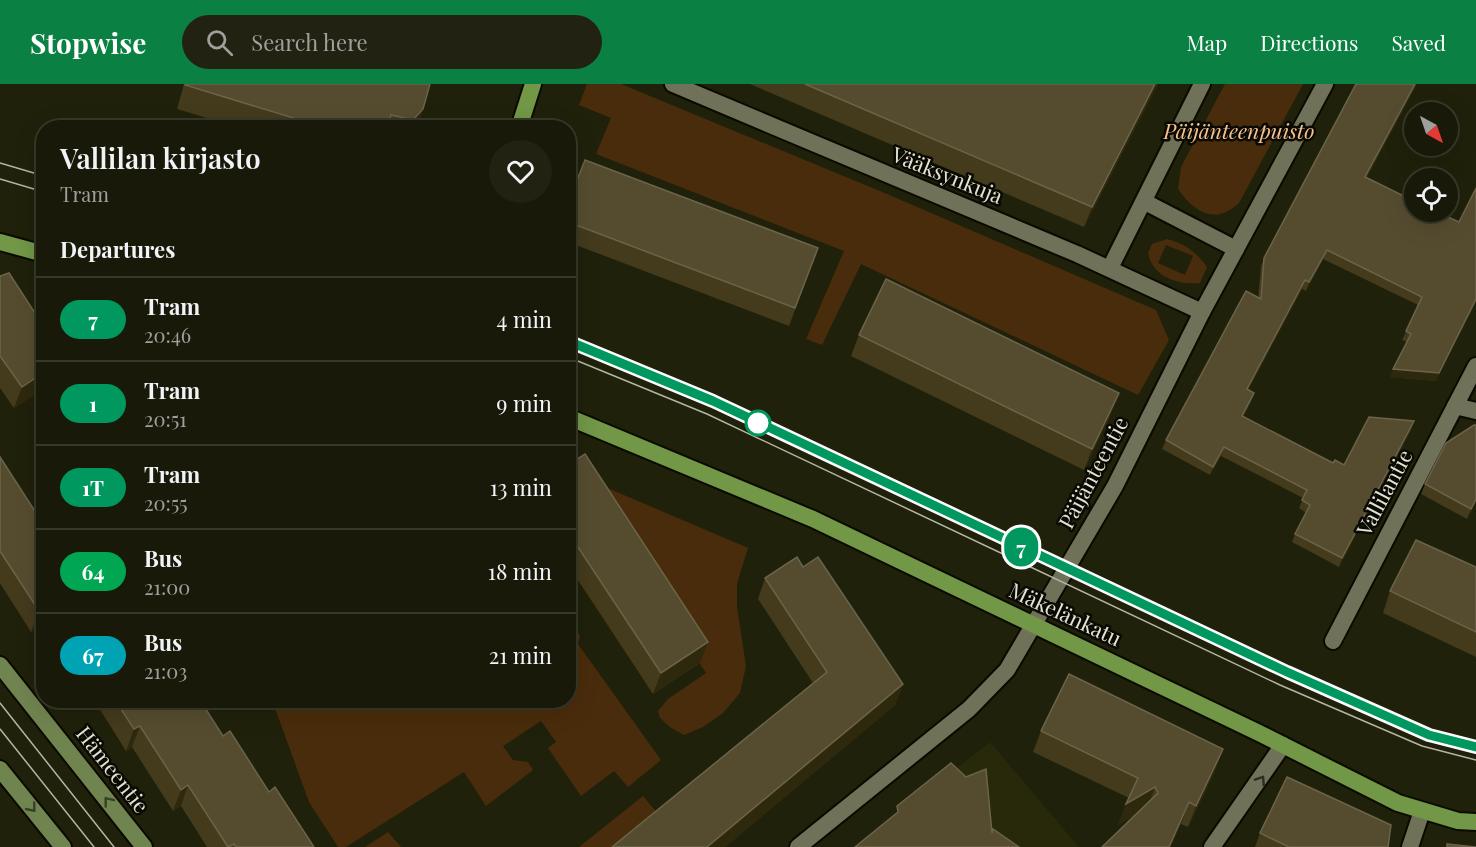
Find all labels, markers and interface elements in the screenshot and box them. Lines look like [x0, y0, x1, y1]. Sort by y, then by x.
search box [182, 15, 602, 69]
text: Stopwise [30, 24, 146, 61]
icon: search [203, 26, 236, 59]
text: Search here [251, 27, 368, 57]
text: Map [1186, 28, 1227, 56]
text: Directions [1260, 28, 1358, 56]
text: Saved [1391, 28, 1446, 56]
north arrow [1404, 102, 1458, 156]
map controls [1404, 102, 1458, 222]
park label: Päijänteenpuisto [1163, 116, 1314, 144]
text: Vallilan kirjasto [60, 139, 261, 176]
street label: Vääksynkuja [887, 139, 1008, 209]
button: heart [489, 140, 552, 203]
button: locate [1404, 168, 1458, 222]
text: Tram [60, 180, 109, 207]
text: Departures [60, 234, 175, 264]
text: Tram [144, 291, 200, 321]
text: 4 min [497, 304, 552, 334]
text: 7 [88, 305, 98, 333]
text: 20:46 [144, 321, 191, 348]
text: Tram [144, 375, 200, 405]
text: 9 min [496, 388, 552, 418]
text: 1 [89, 389, 97, 417]
text: 20:51 [144, 405, 187, 432]
unlabelled marker [745, 410, 771, 436]
street label: Päijänteentie [1051, 411, 1133, 533]
street label: Vallilantie [1348, 444, 1418, 541]
text: Tram [144, 459, 200, 489]
text: 13 min [490, 472, 552, 502]
text: 1T [82, 473, 104, 501]
text: 20:55 [144, 489, 188, 516]
line badge: 7 [1002, 528, 1040, 566]
text: 7 [1016, 533, 1026, 561]
text: Bus [144, 543, 182, 573]
text: 18 min [488, 556, 552, 586]
text: 64 [82, 557, 104, 585]
text: 21:00 [144, 573, 190, 600]
street label: Mäkelänkatu [1005, 575, 1126, 651]
text: Bus [144, 627, 182, 657]
text: 21 min [489, 640, 552, 670]
text: 67 [82, 641, 104, 669]
text: 21:03 [144, 657, 187, 684]
street label: Hämeentie [71, 720, 156, 818]
one-way arrow [1253, 776, 1265, 786]
one-way arrow [104, 797, 115, 808]
one-way arrow [24, 801, 35, 812]

